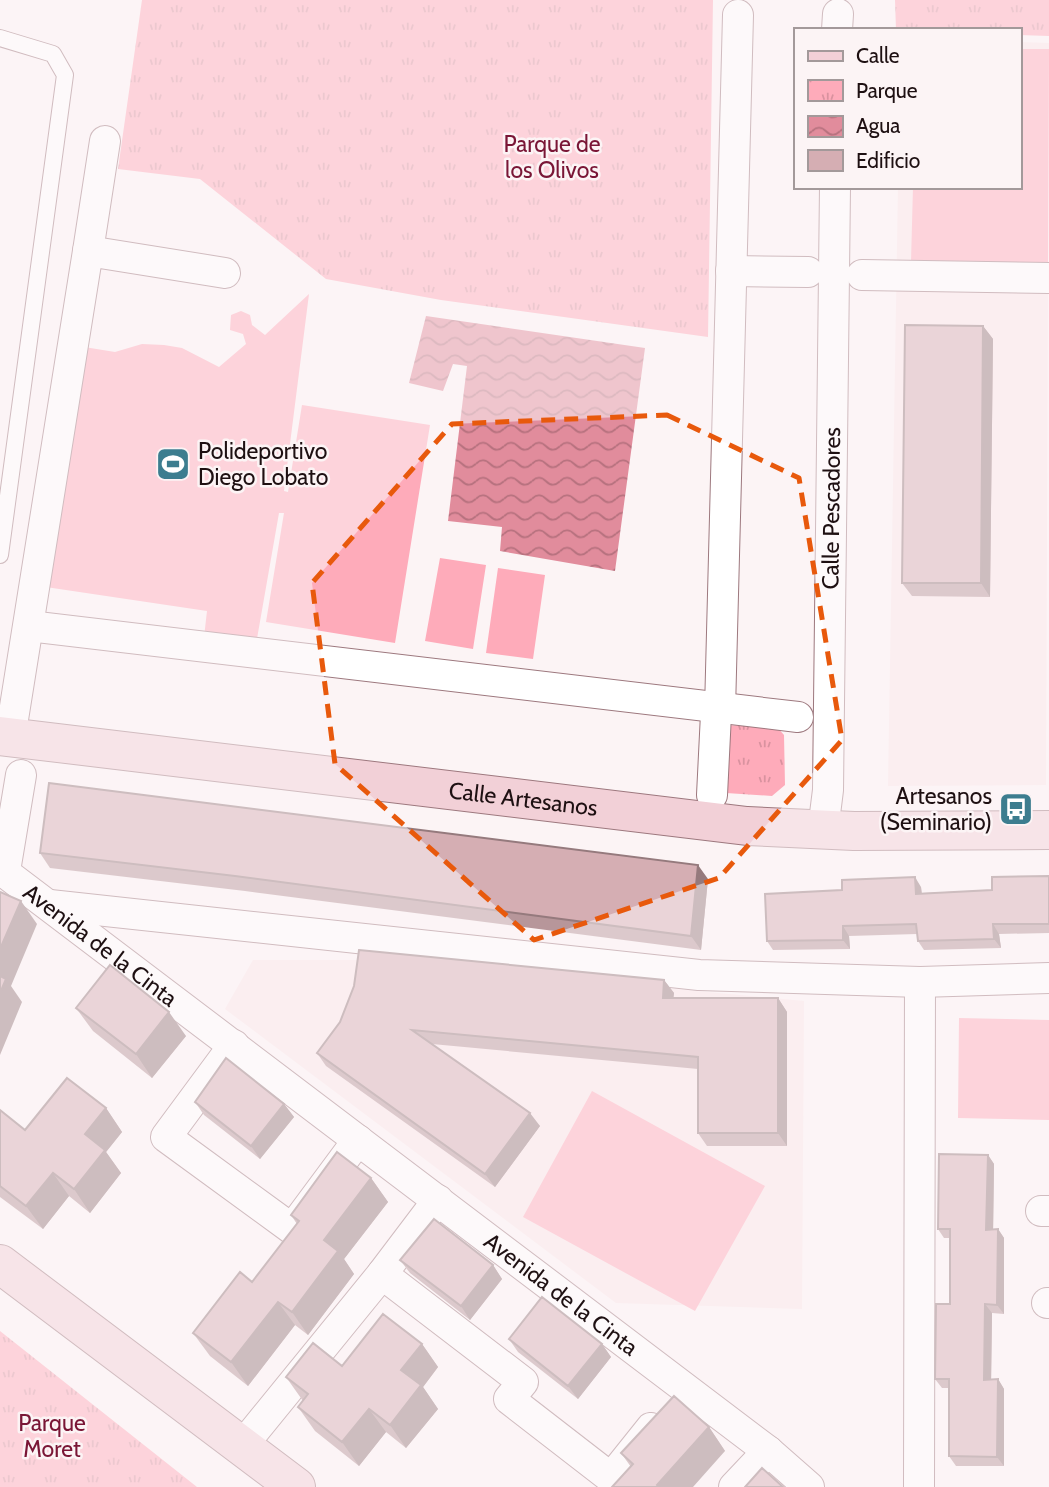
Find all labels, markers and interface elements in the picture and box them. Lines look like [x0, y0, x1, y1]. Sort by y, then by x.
legend [794, 28, 1021, 189]
text: Calle [856, 43, 900, 68]
text: Parque [856, 78, 918, 103]
text: Agua [856, 113, 900, 138]
park label: Parque de los Olivos [503, 130, 601, 184]
text: Edificio [856, 148, 920, 173]
street label: Calle Pescadores [816, 427, 846, 590]
place label: Polideportivo Diego Lobato [198, 437, 328, 491]
sports icon: Polideportivo Diego Lobato [154, 445, 192, 483]
street label: Calle Artesanos [447, 776, 599, 822]
place label: Artesanos (Seminario) [880, 782, 992, 836]
bus stop icon: Artesanos (Seminario) [997, 790, 1035, 828]
street label: Avenida de la Cinta [18, 878, 183, 1012]
street label: Avenida de la Cinta [479, 1227, 644, 1361]
park label: Parque Moret [18, 1409, 86, 1463]

